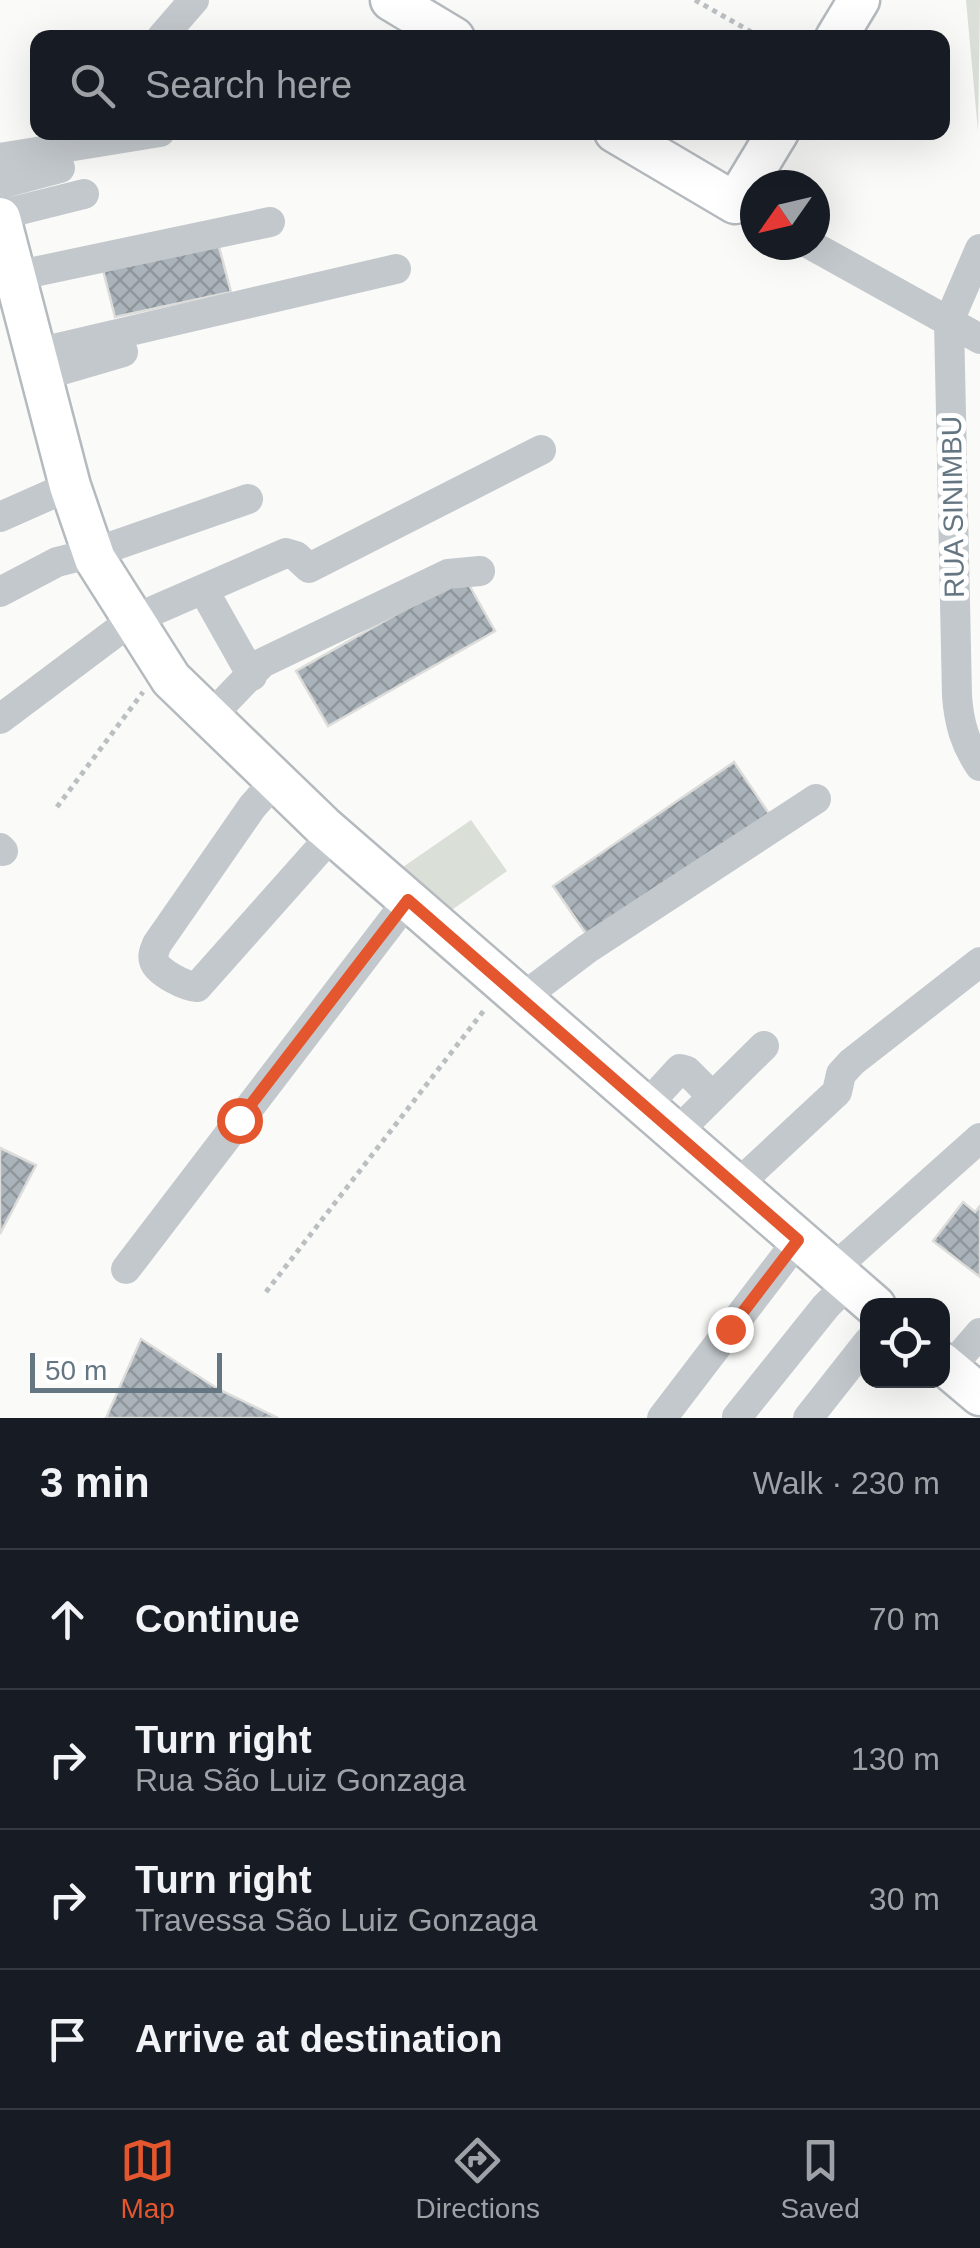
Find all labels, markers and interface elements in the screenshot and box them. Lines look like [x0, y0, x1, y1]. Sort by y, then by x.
search box [30, 30, 950, 140]
icon: search [65, 58, 120, 113]
text: Search here [145, 64, 352, 106]
north arrow [740, 170, 830, 260]
street label: RUA SINIMBU [936, 416, 970, 598]
route start [217, 1098, 263, 1144]
map controls [860, 1298, 950, 1388]
button: locate [860, 1298, 950, 1388]
route end [708, 1307, 754, 1353]
scale bar [30, 1348, 222, 1392]
text: 50 m [45, 1355, 107, 1386]
text: 3 min [40, 1459, 150, 1506]
text: Walk · 230 m [753, 1465, 940, 1501]
icon: ahead [40, 1592, 95, 1647]
text: Continue [135, 1598, 300, 1640]
text: 70 m [869, 1601, 940, 1637]
text: Turn right [135, 1719, 312, 1761]
icon: right [40, 1732, 95, 1787]
text: 130 m [851, 1741, 940, 1777]
text: Rua São Luiz Gonzaga [135, 1762, 466, 1798]
text: Turn right [135, 1859, 312, 1901]
icon: right [40, 1872, 95, 1927]
text: 30 m [869, 1881, 940, 1917]
text: Travessa São Luiz Gonzaga [135, 1902, 538, 1938]
icon: arrive [40, 2012, 95, 2067]
text: Arrive at destination [135, 2018, 502, 2060]
tab: Map [120, 2133, 175, 2225]
tab: Directions [416, 2133, 540, 2225]
tab: Saved [780, 2133, 860, 2225]

